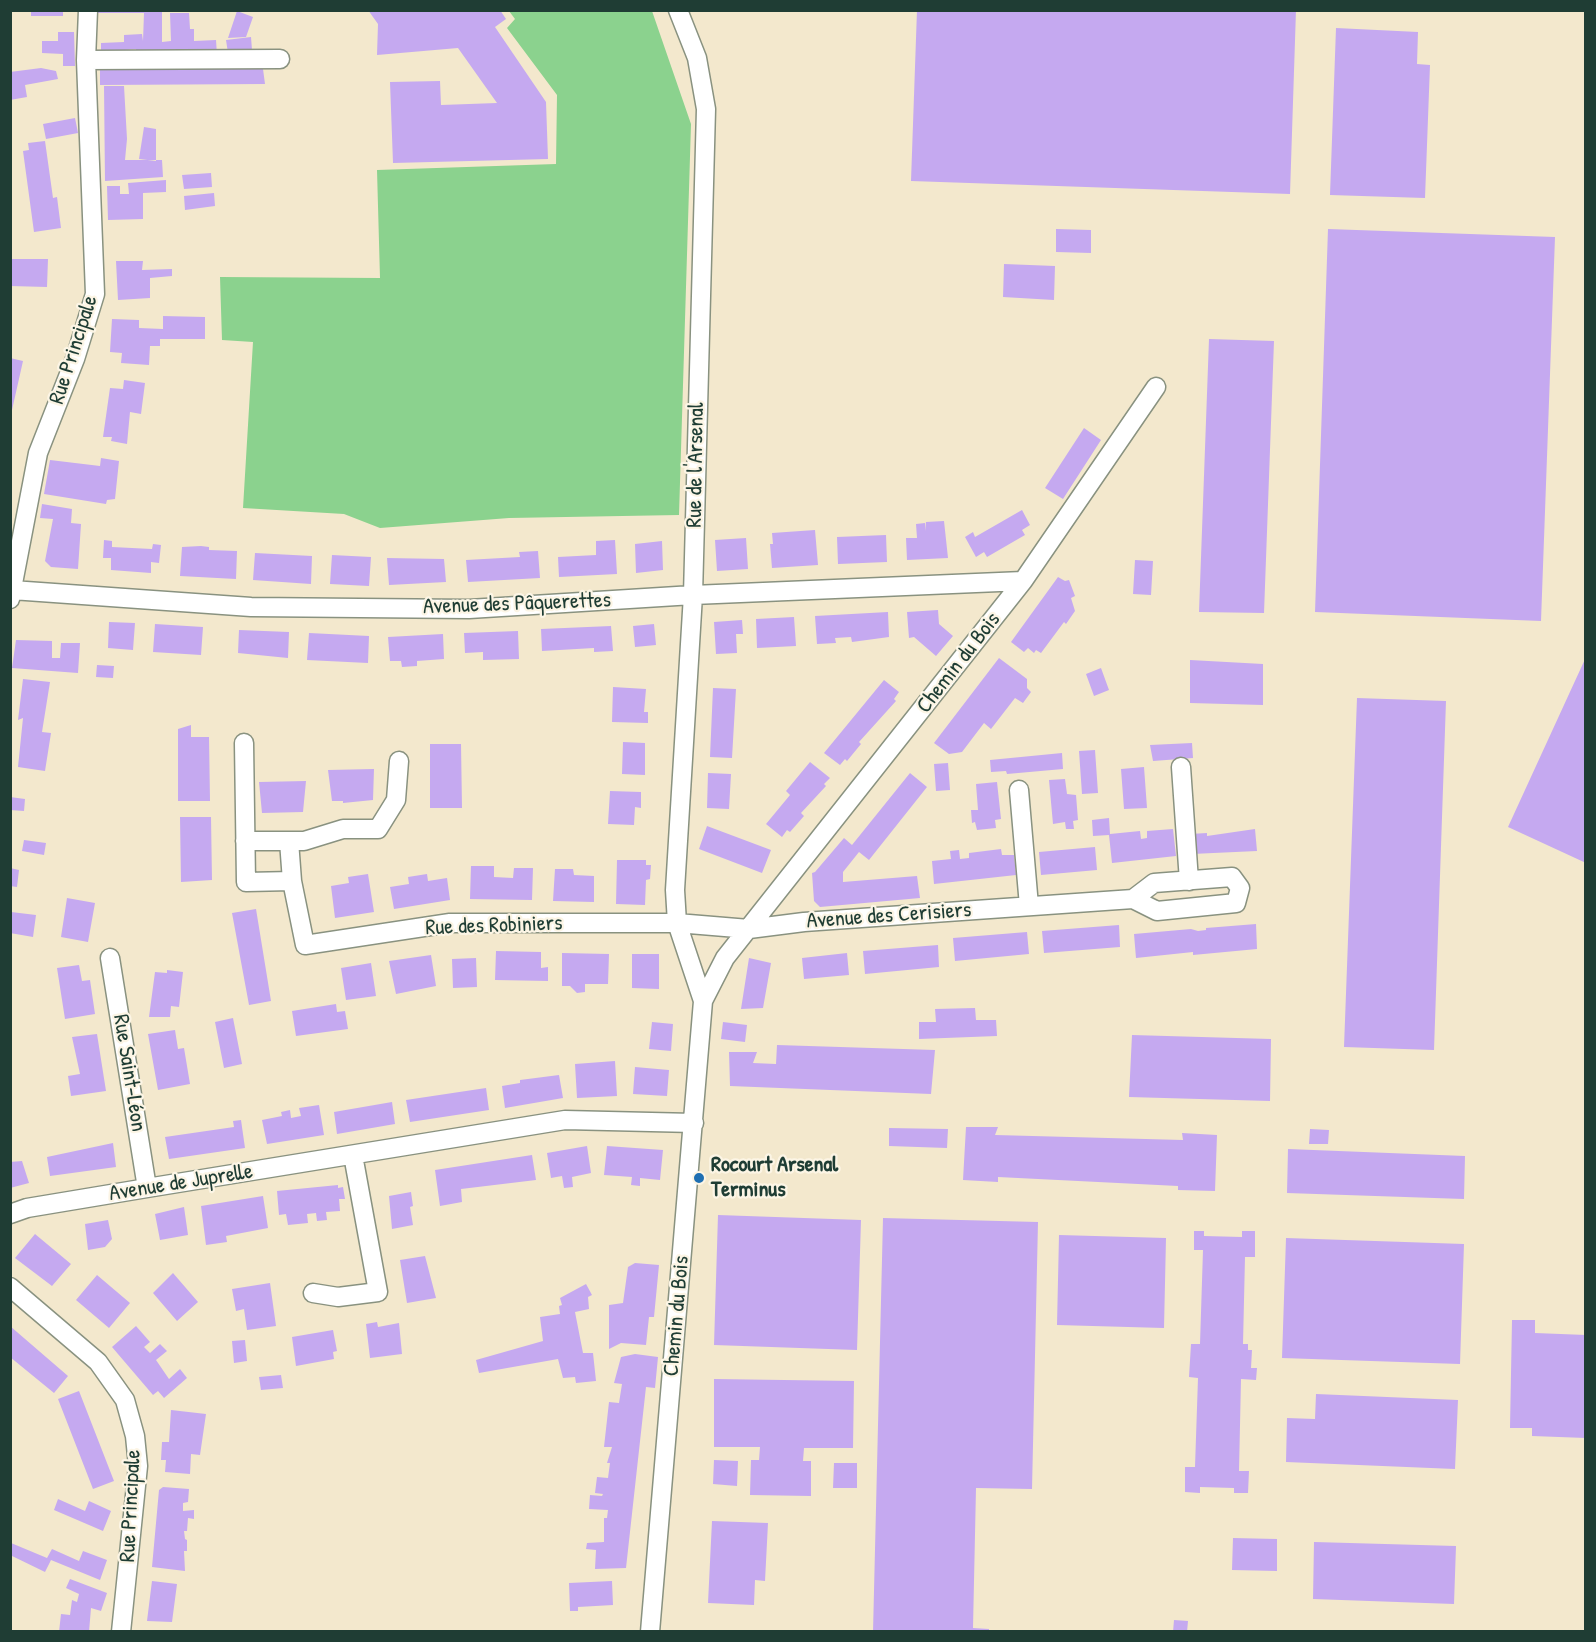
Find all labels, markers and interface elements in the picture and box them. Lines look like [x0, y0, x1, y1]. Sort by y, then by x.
street label: Rue Principale [44, 292, 104, 408]
street label: Rue de l'Arsenal [682, 402, 710, 528]
street label: Avenue des Pâquerettes [422, 588, 612, 620]
street label: Chemin du Bois [911, 607, 1007, 719]
street label: Avenue des Cerisiers [806, 897, 972, 935]
street label: Rue des Robiniers [425, 910, 563, 942]
street label: Rue Saint-Léon [107, 1012, 151, 1134]
place label: Rocourt Arsenal Terminus [711, 1152, 838, 1204]
street label: Avenue de Juprelle [107, 1159, 255, 1207]
marker: Rocourt Arsenal Terminus [692, 1171, 706, 1185]
street label: Chemin du Bois [659, 1255, 695, 1377]
street label: Rue Principale [115, 1449, 147, 1563]

